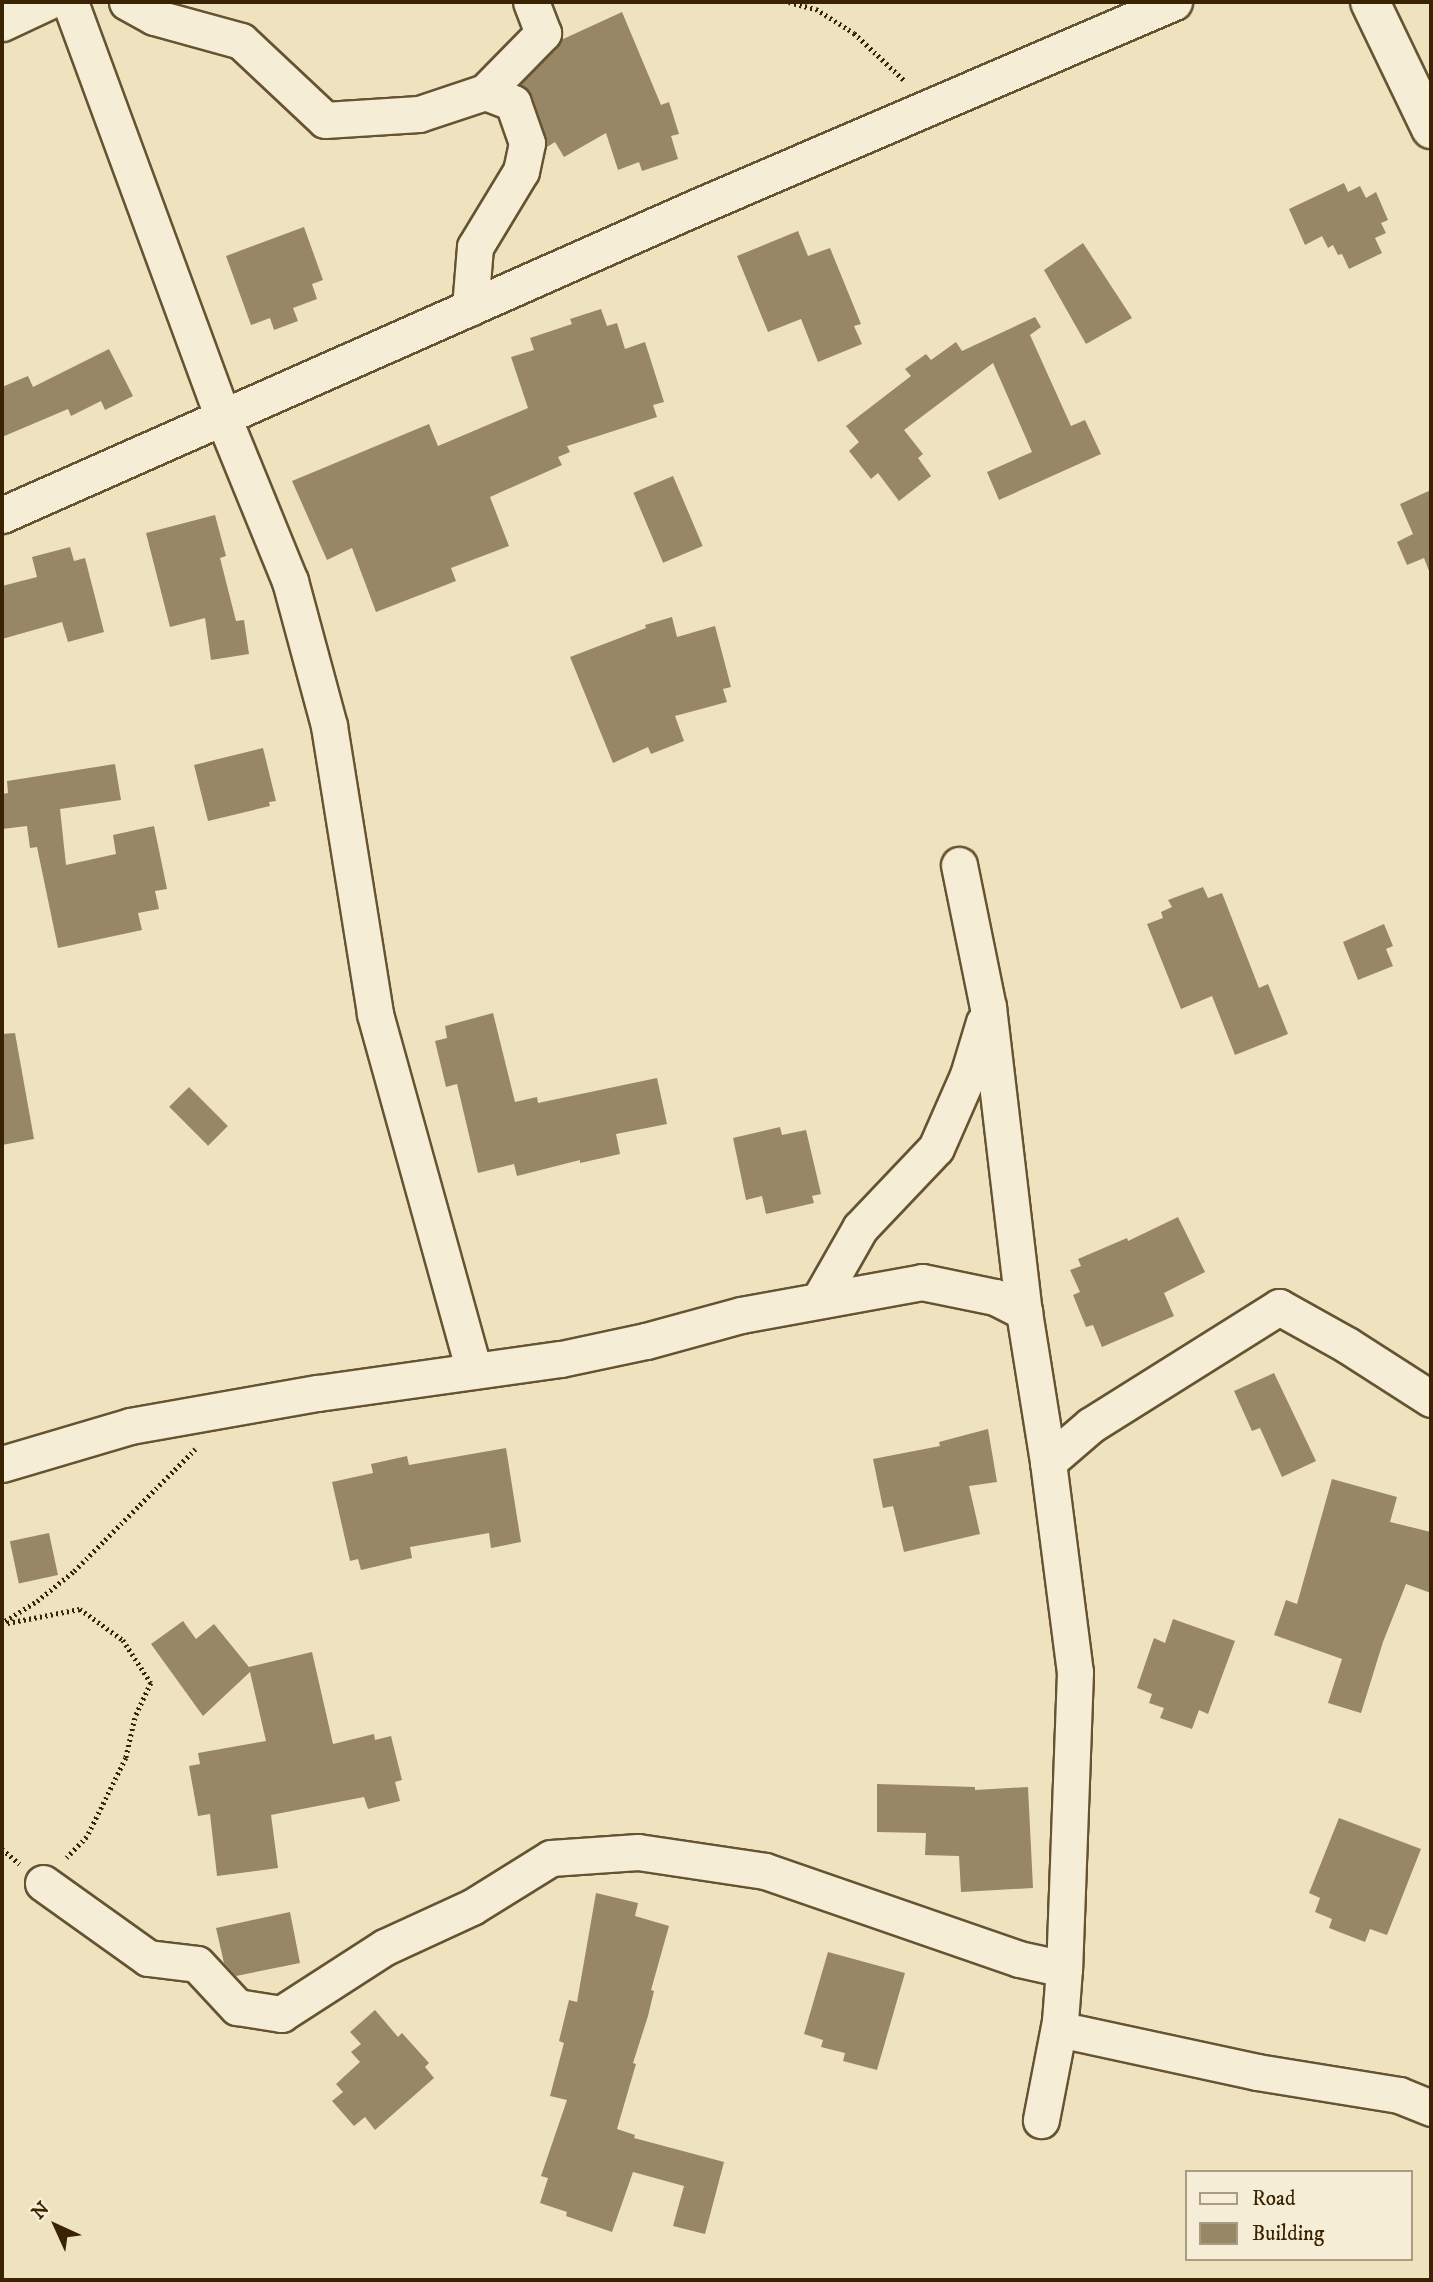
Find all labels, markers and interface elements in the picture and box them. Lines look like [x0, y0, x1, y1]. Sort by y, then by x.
legend [1184, 2170, 1412, 2261]
text: Road [1252, 2186, 1296, 2212]
north arrow [21, 2191, 91, 2261]
text: N [27, 2197, 54, 2224]
text: Building [1252, 2221, 1324, 2247]

